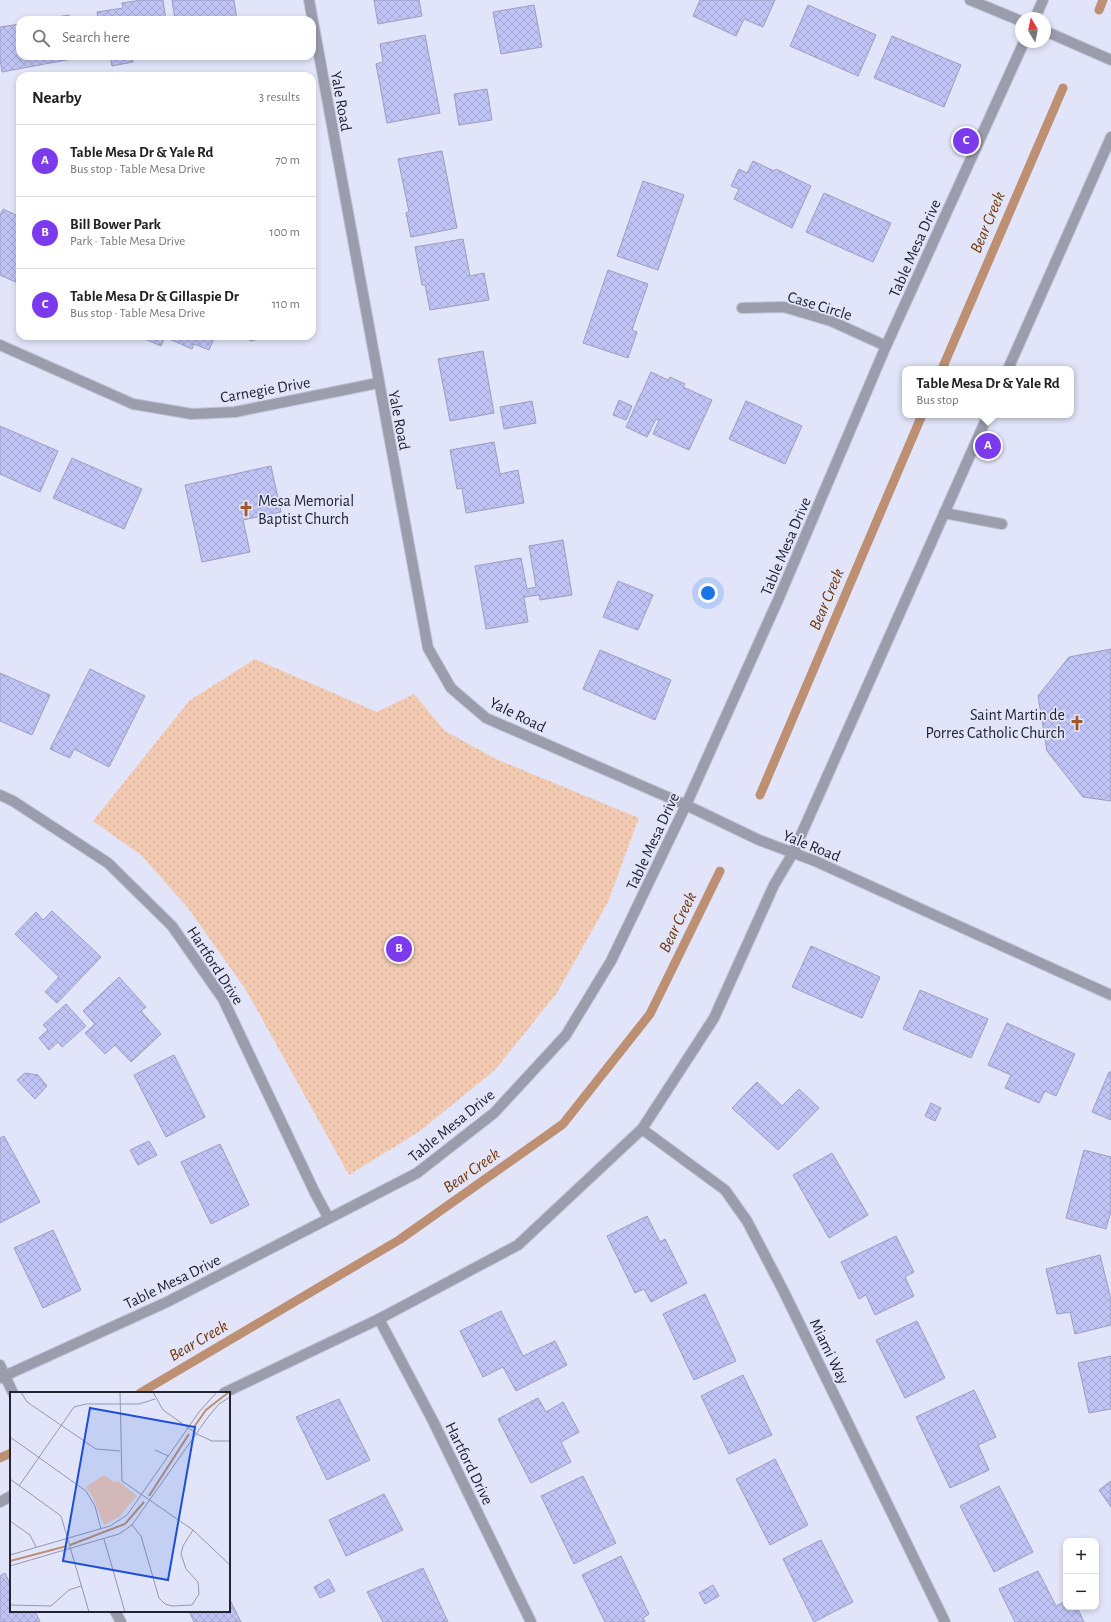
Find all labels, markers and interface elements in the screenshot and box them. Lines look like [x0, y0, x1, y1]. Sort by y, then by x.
north arrow [1015, 12, 1051, 48]
search box [16, 16, 316, 60]
icon: search [30, 27, 52, 49]
text: Search here [62, 30, 130, 45]
street label: Yale Road [328, 70, 354, 132]
text: Nearby [32, 89, 82, 106]
text: 3 results [259, 91, 300, 104]
pin: C [953, 126, 979, 156]
text: Table Mesa Dr & Yale Rd [70, 145, 213, 160]
text: A [41, 154, 49, 167]
text: 70 m [275, 154, 300, 167]
text: Bus stop · Table Mesa Drive [70, 163, 205, 176]
water label: Bear Creek [967, 189, 1008, 255]
street label: Table Mesa Drive [886, 197, 944, 300]
text: Bill Bower Park [70, 217, 161, 232]
text: B [41, 226, 49, 239]
text: 100 m [269, 226, 300, 239]
text: Park · Table Mesa Drive [70, 235, 185, 248]
text: Table Mesa Dr & Gillaspie Dr [70, 289, 239, 304]
street label: Case Circle [786, 289, 854, 323]
text: C [42, 298, 48, 311]
text: 110 m [272, 298, 300, 311]
text: Bus stop · Table Mesa Drive [70, 307, 205, 320]
popup [902, 366, 1074, 418]
street label: Carnegie Drive [219, 374, 311, 406]
text: Table Mesa Dr & Yale Rd [916, 376, 1060, 391]
street label: Yale Road [385, 389, 413, 451]
text: Bus stop [916, 394, 959, 407]
pin: A [975, 431, 1001, 461]
place label: Mesa Memorial Baptist Church [258, 493, 354, 527]
street label: Table Mesa Drive [758, 495, 814, 598]
church icon: Mesa Memorial Baptist Church [237, 500, 255, 518]
water label: Bear Creek [806, 566, 847, 632]
your location [698, 583, 718, 603]
street label: Yale Road [487, 694, 548, 735]
place label: Saint Martin de Porres Catholic Church [926, 707, 1065, 741]
church icon: Saint Martin de Porres Catholic Church [1068, 714, 1086, 732]
street label: Table Mesa Drive [623, 790, 682, 893]
street label: Yale Road [781, 827, 843, 865]
water label: Bear Creek [656, 889, 699, 955]
street label: Hartford Drive [184, 924, 246, 1008]
pin: B [386, 934, 412, 964]
street label: Table Mesa Drive [406, 1086, 498, 1165]
water label: Bear Creek [440, 1145, 503, 1196]
street label: Table Mesa Drive [122, 1252, 223, 1312]
street label: Miami Way [806, 1316, 852, 1387]
water label: Bear Creek [166, 1317, 231, 1364]
inset map [10, 1392, 230, 1612]
street label: Hartford Drive [442, 1420, 496, 1507]
map controls [1063, 1538, 1099, 1610]
button: + [1063, 1538, 1099, 1574]
button: − [1063, 1574, 1099, 1610]

